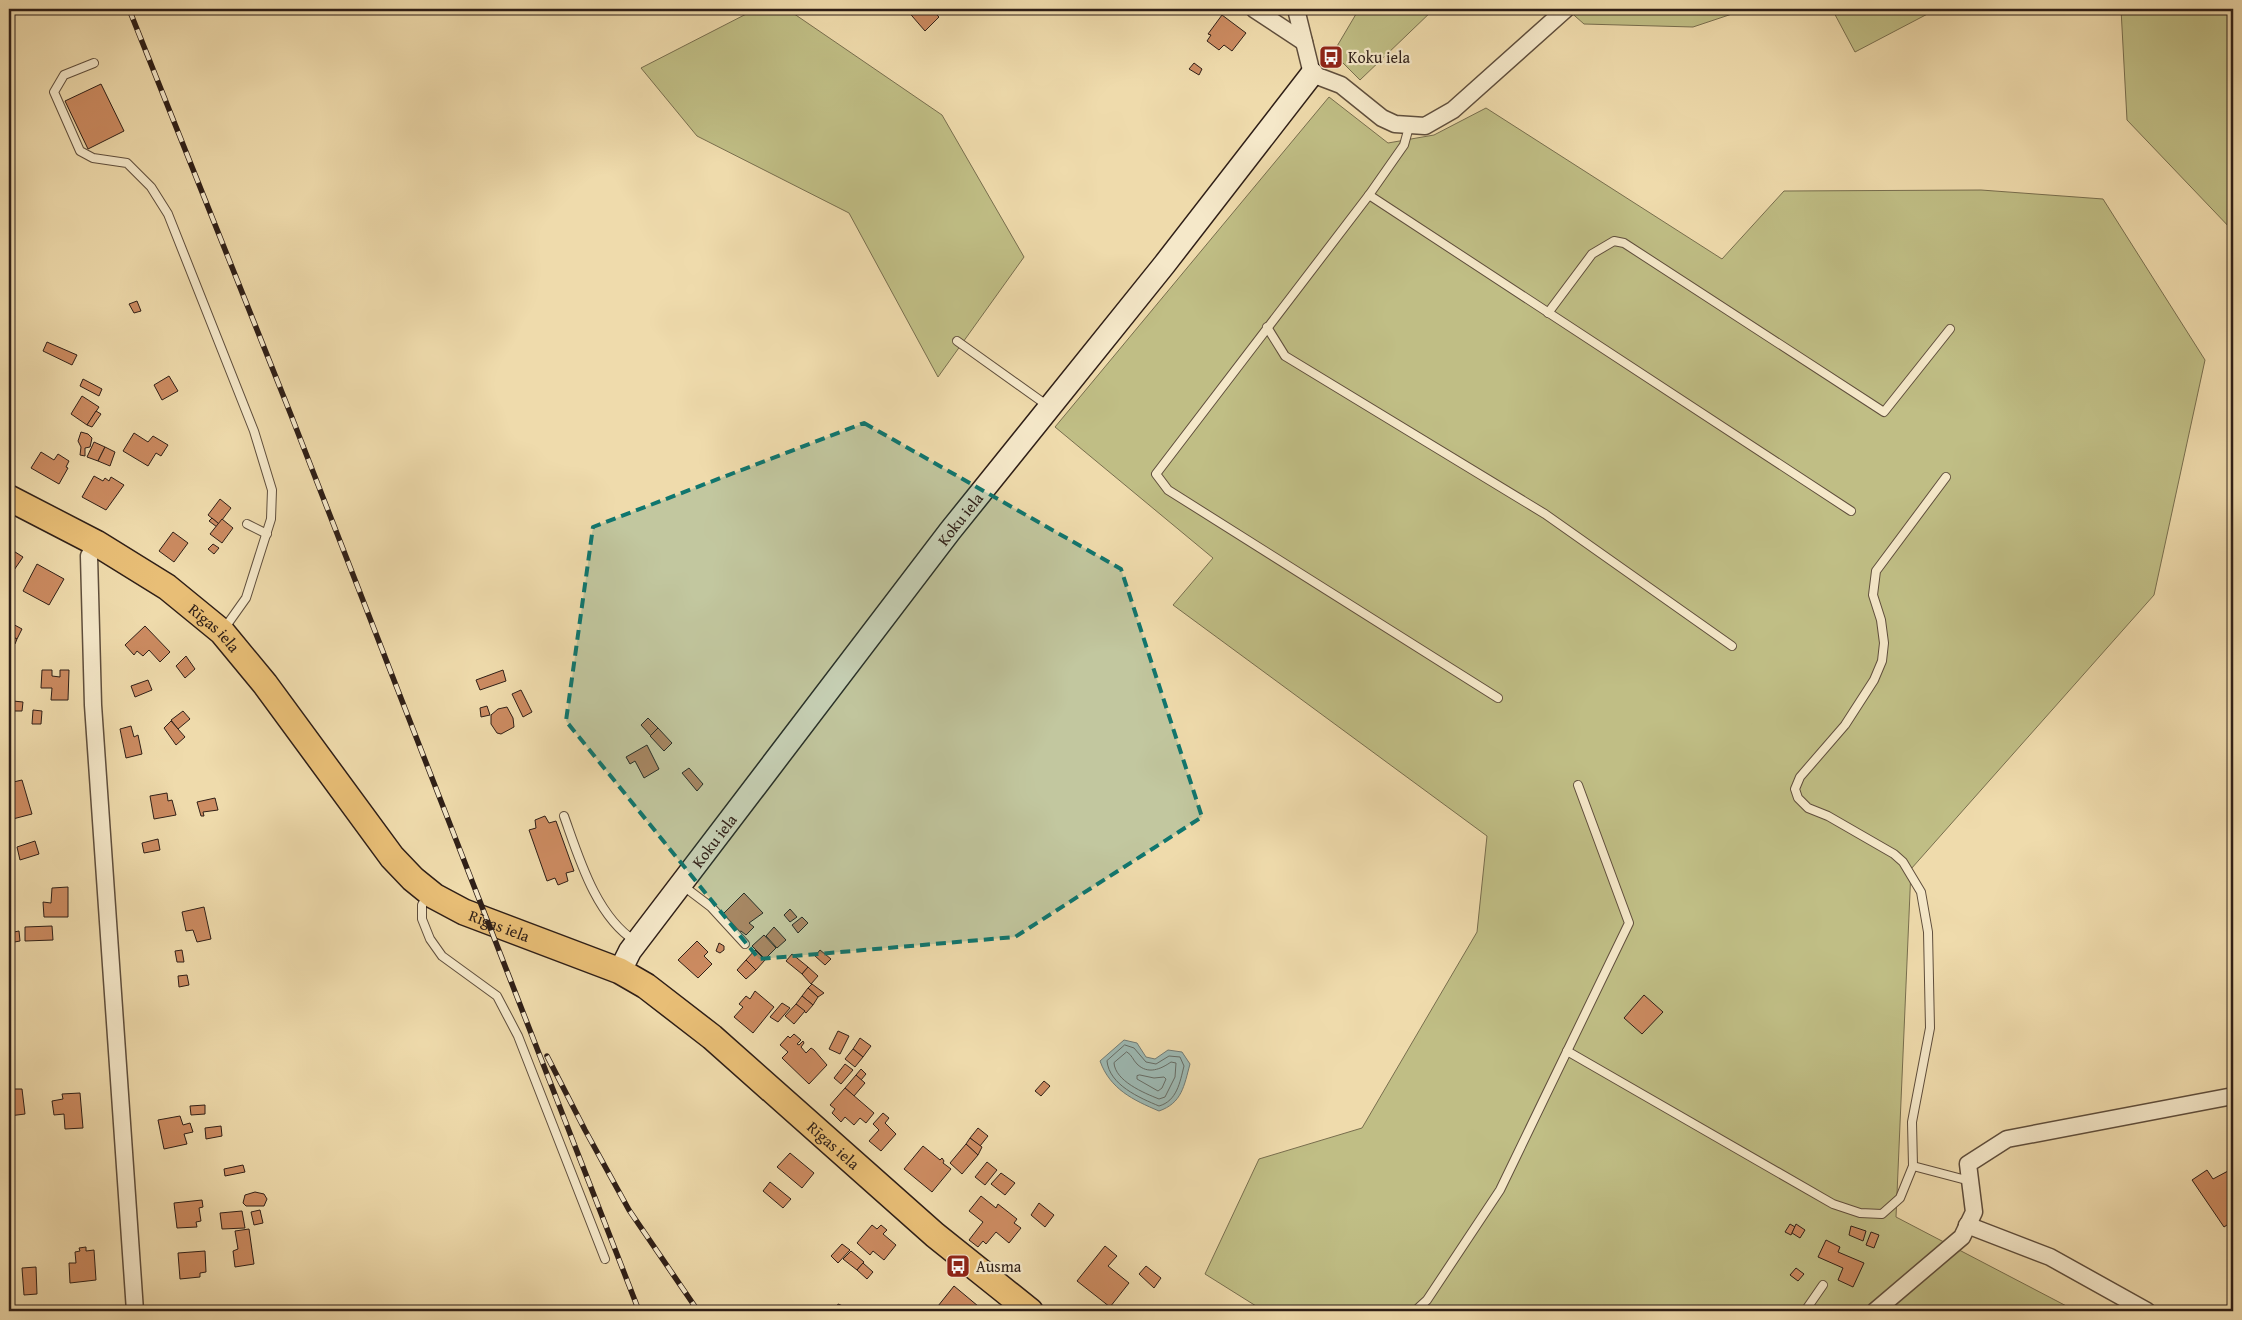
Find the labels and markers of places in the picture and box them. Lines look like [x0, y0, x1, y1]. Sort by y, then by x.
bus stop icon: Koku iela [1318, 44, 1344, 70]
place label: Koku iela [1348, 45, 1410, 69]
bus stop icon: Ausma [945, 1253, 971, 1279]
place label: Ausma [976, 1254, 1022, 1278]

